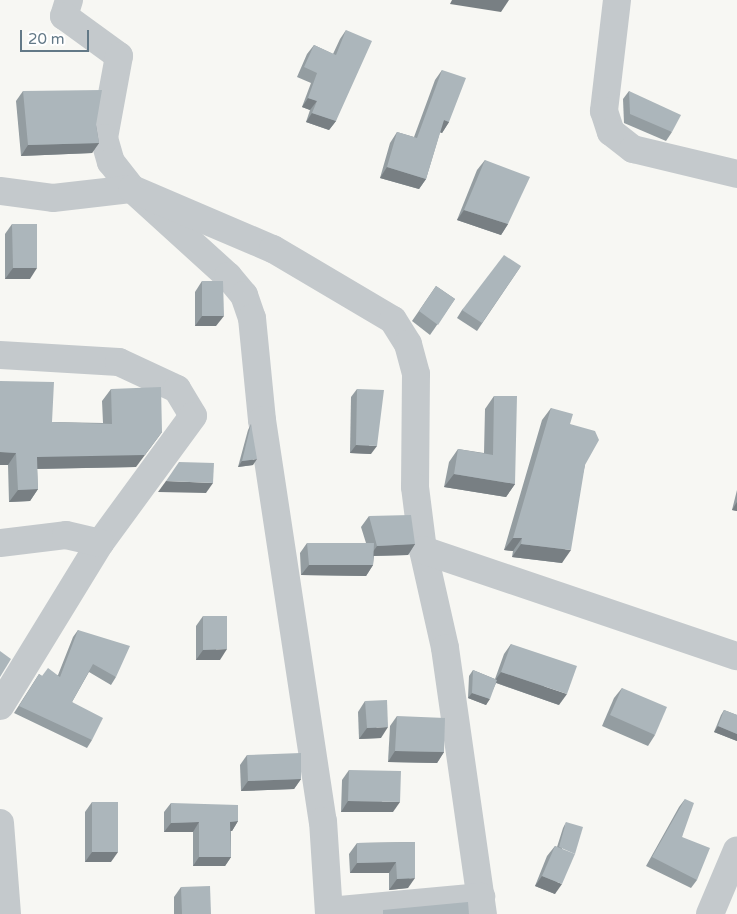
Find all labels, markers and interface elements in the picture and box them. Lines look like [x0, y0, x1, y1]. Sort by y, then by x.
scale bar [22, 20, 91, 52]
text: 20 m [28, 30, 65, 48]

